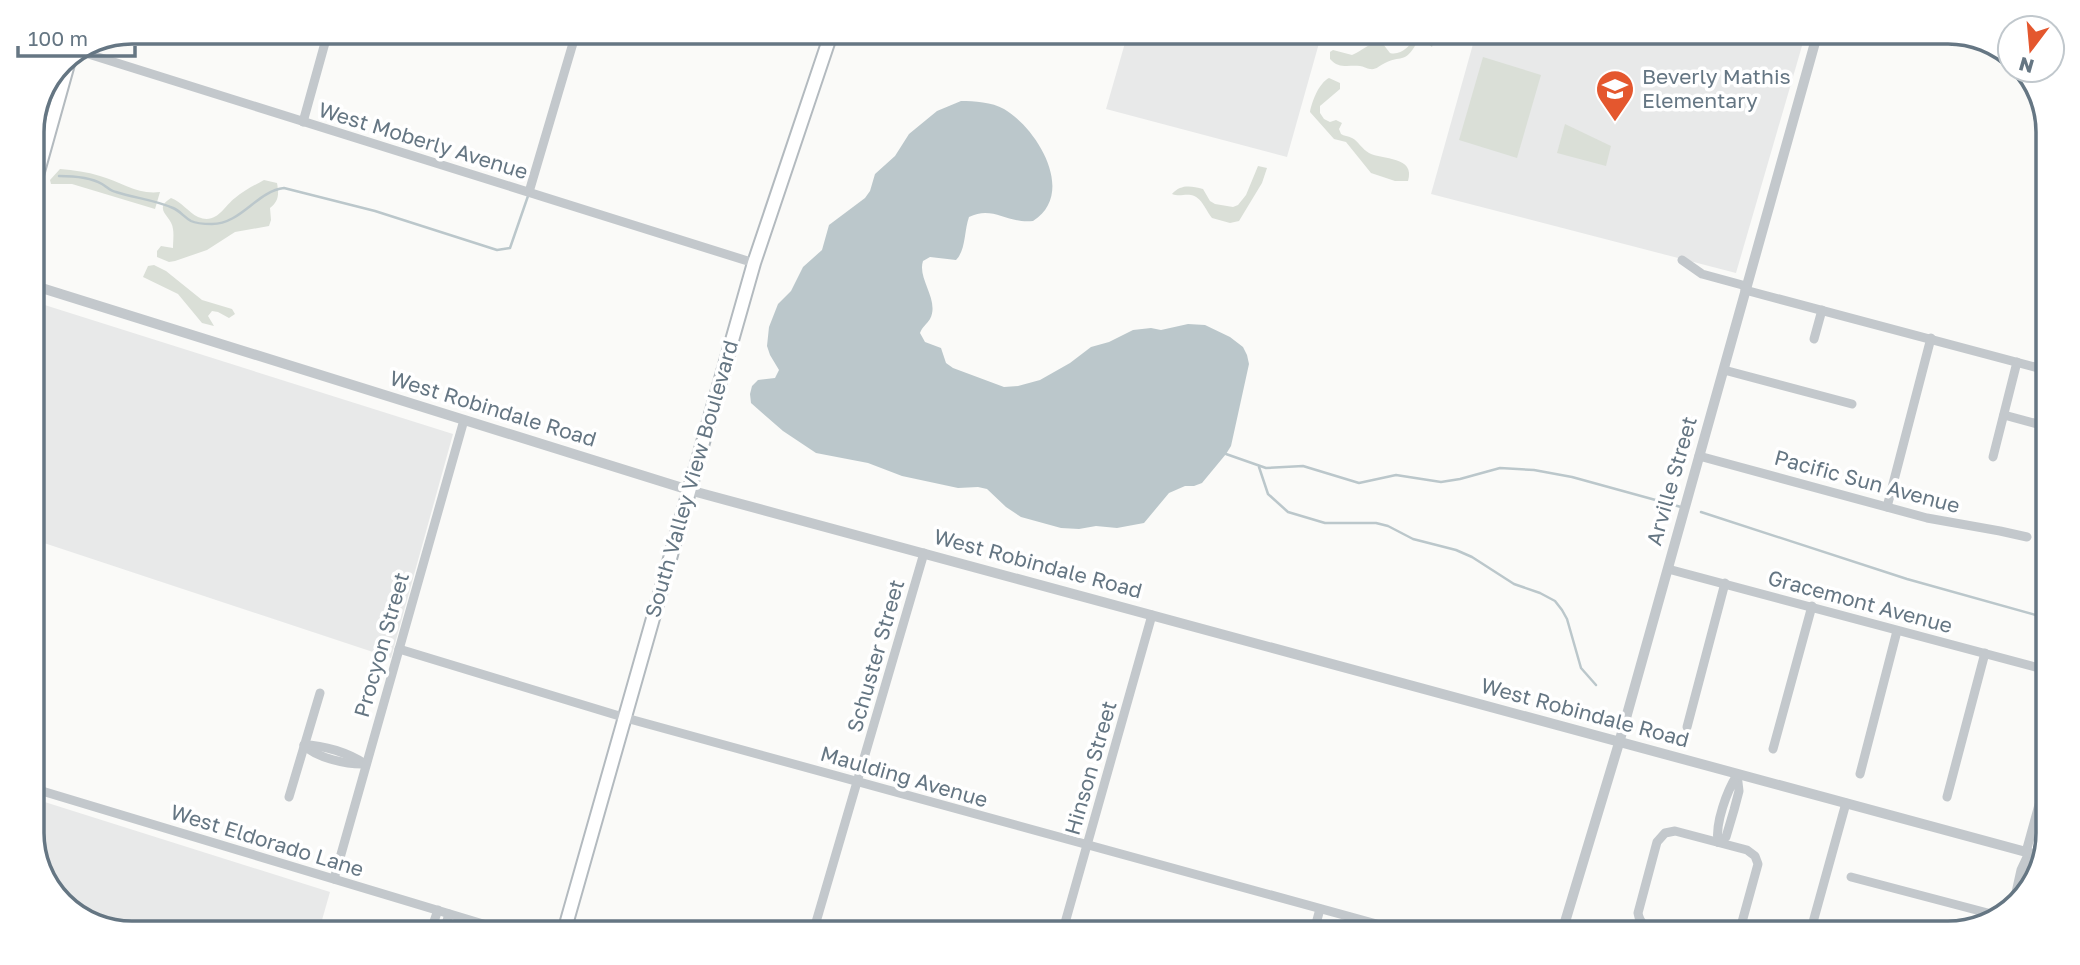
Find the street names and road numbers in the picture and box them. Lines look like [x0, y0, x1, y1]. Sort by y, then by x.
street label: West Moberly Avenue [315, 96, 531, 184]
street label: South Valley View Boulevard [639, 337, 743, 620]
street label: West Robindale Road [387, 364, 600, 452]
street label: Arville Street [1640, 413, 1702, 548]
street label: Pacific Sun Avenue [1772, 444, 1963, 518]
street label: West Robindale Road [931, 523, 1145, 603]
street label: Gracemont Avenue [1765, 564, 1955, 638]
street label: Procyon Street [348, 569, 414, 720]
street label: Schuster Street [841, 576, 909, 735]
street label: West Robindale Road [1478, 672, 1692, 752]
street label: Hinson Street [1058, 698, 1122, 838]
street label: Maulding Avenue [818, 740, 991, 812]
street label: West Eldorado Lane [167, 798, 367, 882]

